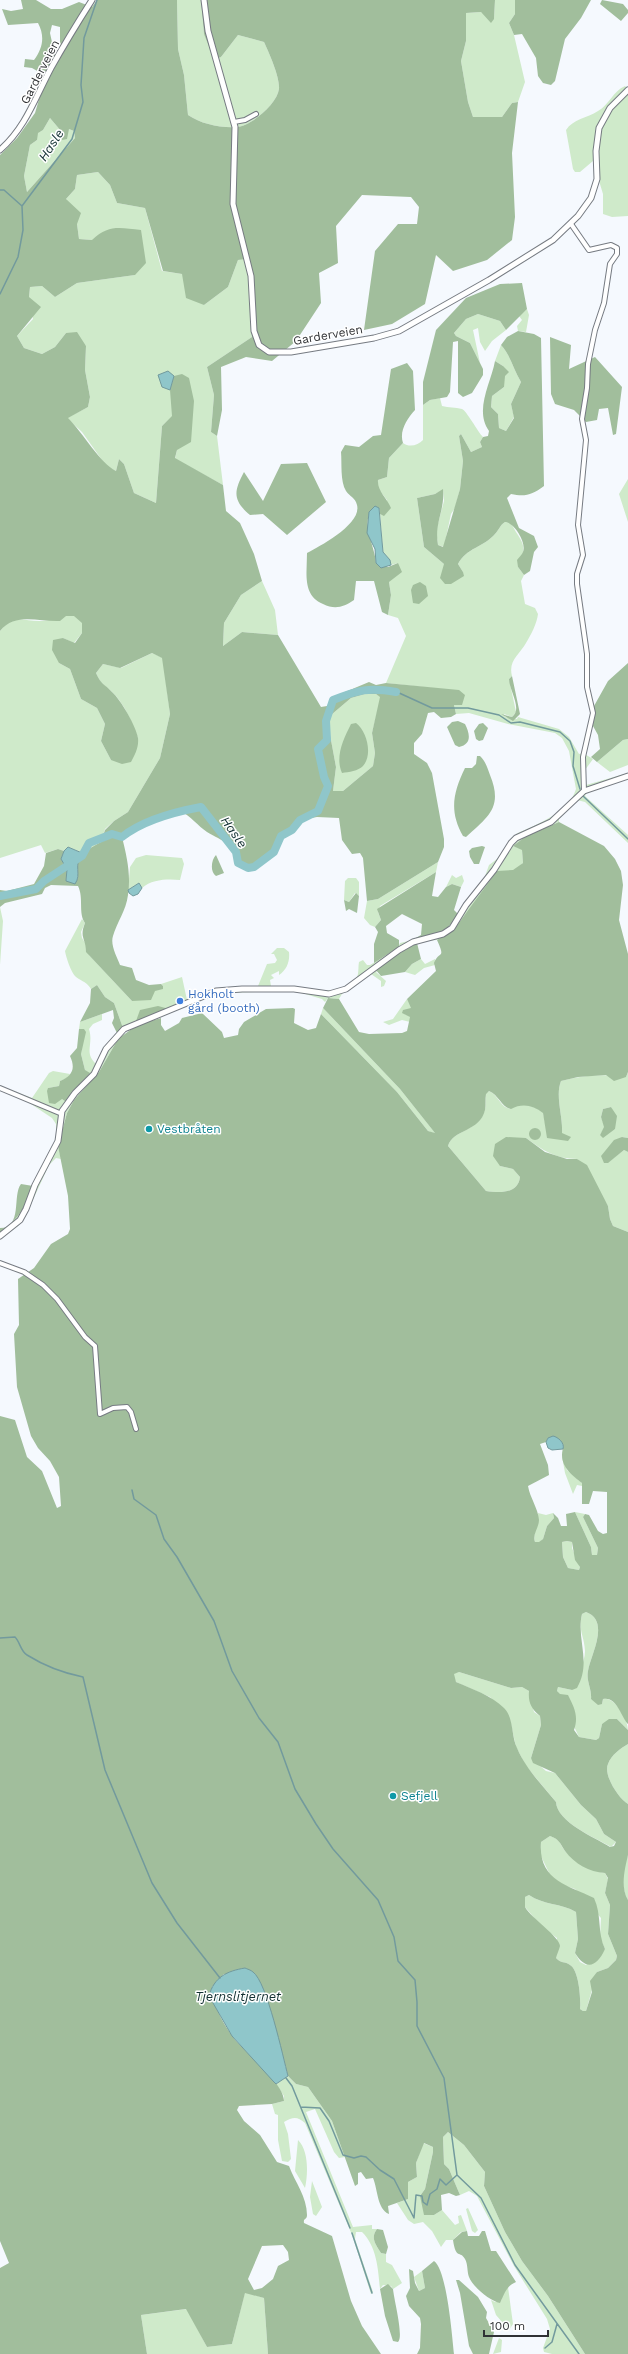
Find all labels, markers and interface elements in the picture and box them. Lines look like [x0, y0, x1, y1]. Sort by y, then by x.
street label: Garderveien [18, 38, 62, 106]
water label: Hasle [35, 126, 67, 164]
street label: Garderveien [292, 322, 364, 348]
water label: Hasle [218, 813, 250, 851]
place label: Hokholt gård (booth) [188, 987, 260, 1015]
marker: Hokholt gård (booth) [175, 996, 185, 1006]
place label: Vestbråten [157, 1122, 221, 1136]
marker: Vestbråten [144, 1124, 154, 1134]
place label: Sefjell [401, 1789, 438, 1803]
marker: Sefjell [388, 1791, 398, 1801]
water label: Tjernslitjernet [195, 1989, 282, 2004]
scale bar [484, 2312, 548, 2338]
text: 100 m [490, 2319, 525, 2333]

